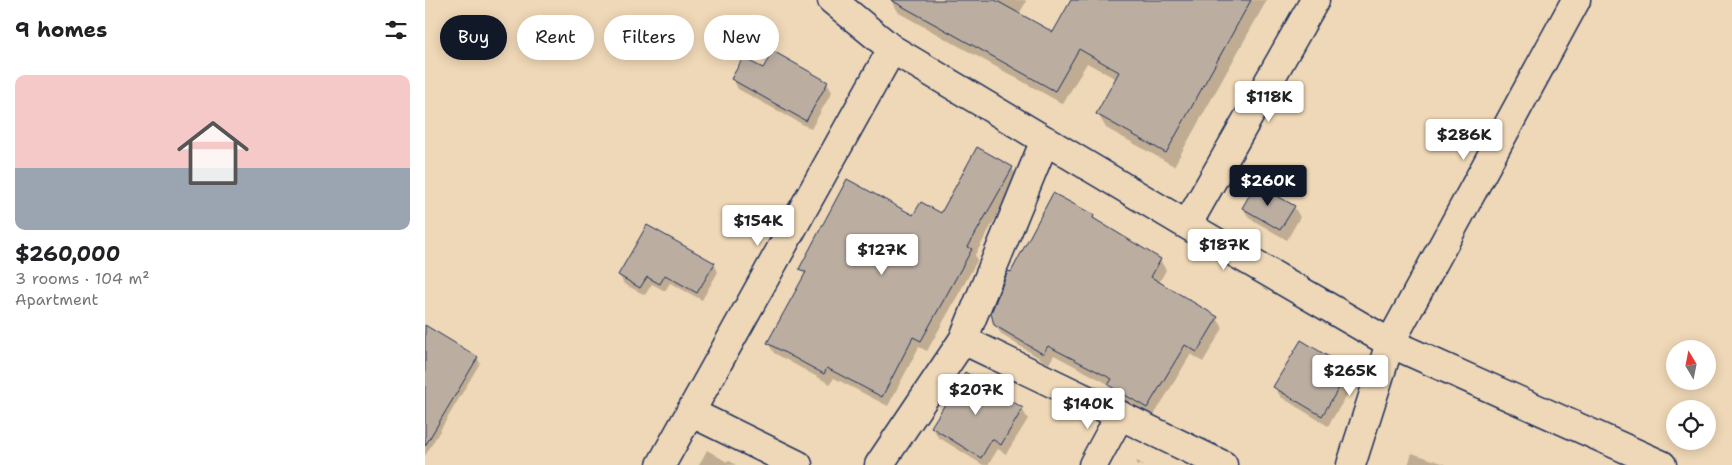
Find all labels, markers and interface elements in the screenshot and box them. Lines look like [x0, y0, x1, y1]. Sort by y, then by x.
chip: Buy [440, 15, 507, 60]
chip: Rent [517, 15, 594, 60]
chip: Filters [604, 15, 694, 60]
chip: New [704, 15, 779, 60]
text: 9 homes [15, 16, 107, 44]
icon: filters [382, 16, 410, 44]
pin: $118K [1234, 80, 1304, 123]
text: $118K [1246, 86, 1292, 107]
icon: home [168, 108, 258, 198]
pin: $286K [1429, 119, 1499, 161]
text: $286K [1437, 124, 1491, 145]
pin: $260K [1233, 164, 1303, 207]
text: $260K [1241, 170, 1295, 191]
pin: $154K [723, 204, 793, 247]
text: $154K [733, 210, 783, 231]
pin: $187K [1189, 228, 1259, 271]
pin: $127K [847, 234, 917, 276]
text: $187K [1199, 234, 1249, 255]
text: $127K [857, 239, 907, 260]
text: $260,000 [15, 240, 120, 268]
text: 3 rooms · 104 m² [15, 268, 150, 289]
text: Apartment [15, 289, 98, 310]
north arrow [1666, 340, 1716, 390]
map controls [1666, 340, 1716, 450]
pin: $265K [1315, 354, 1385, 397]
text: $265K [1323, 360, 1377, 381]
pin: $207K [941, 374, 1011, 416]
text: $207K [949, 379, 1003, 400]
pin: $140K [1053, 388, 1123, 430]
text: $140K [1063, 393, 1113, 414]
button: locate [1666, 400, 1716, 450]

